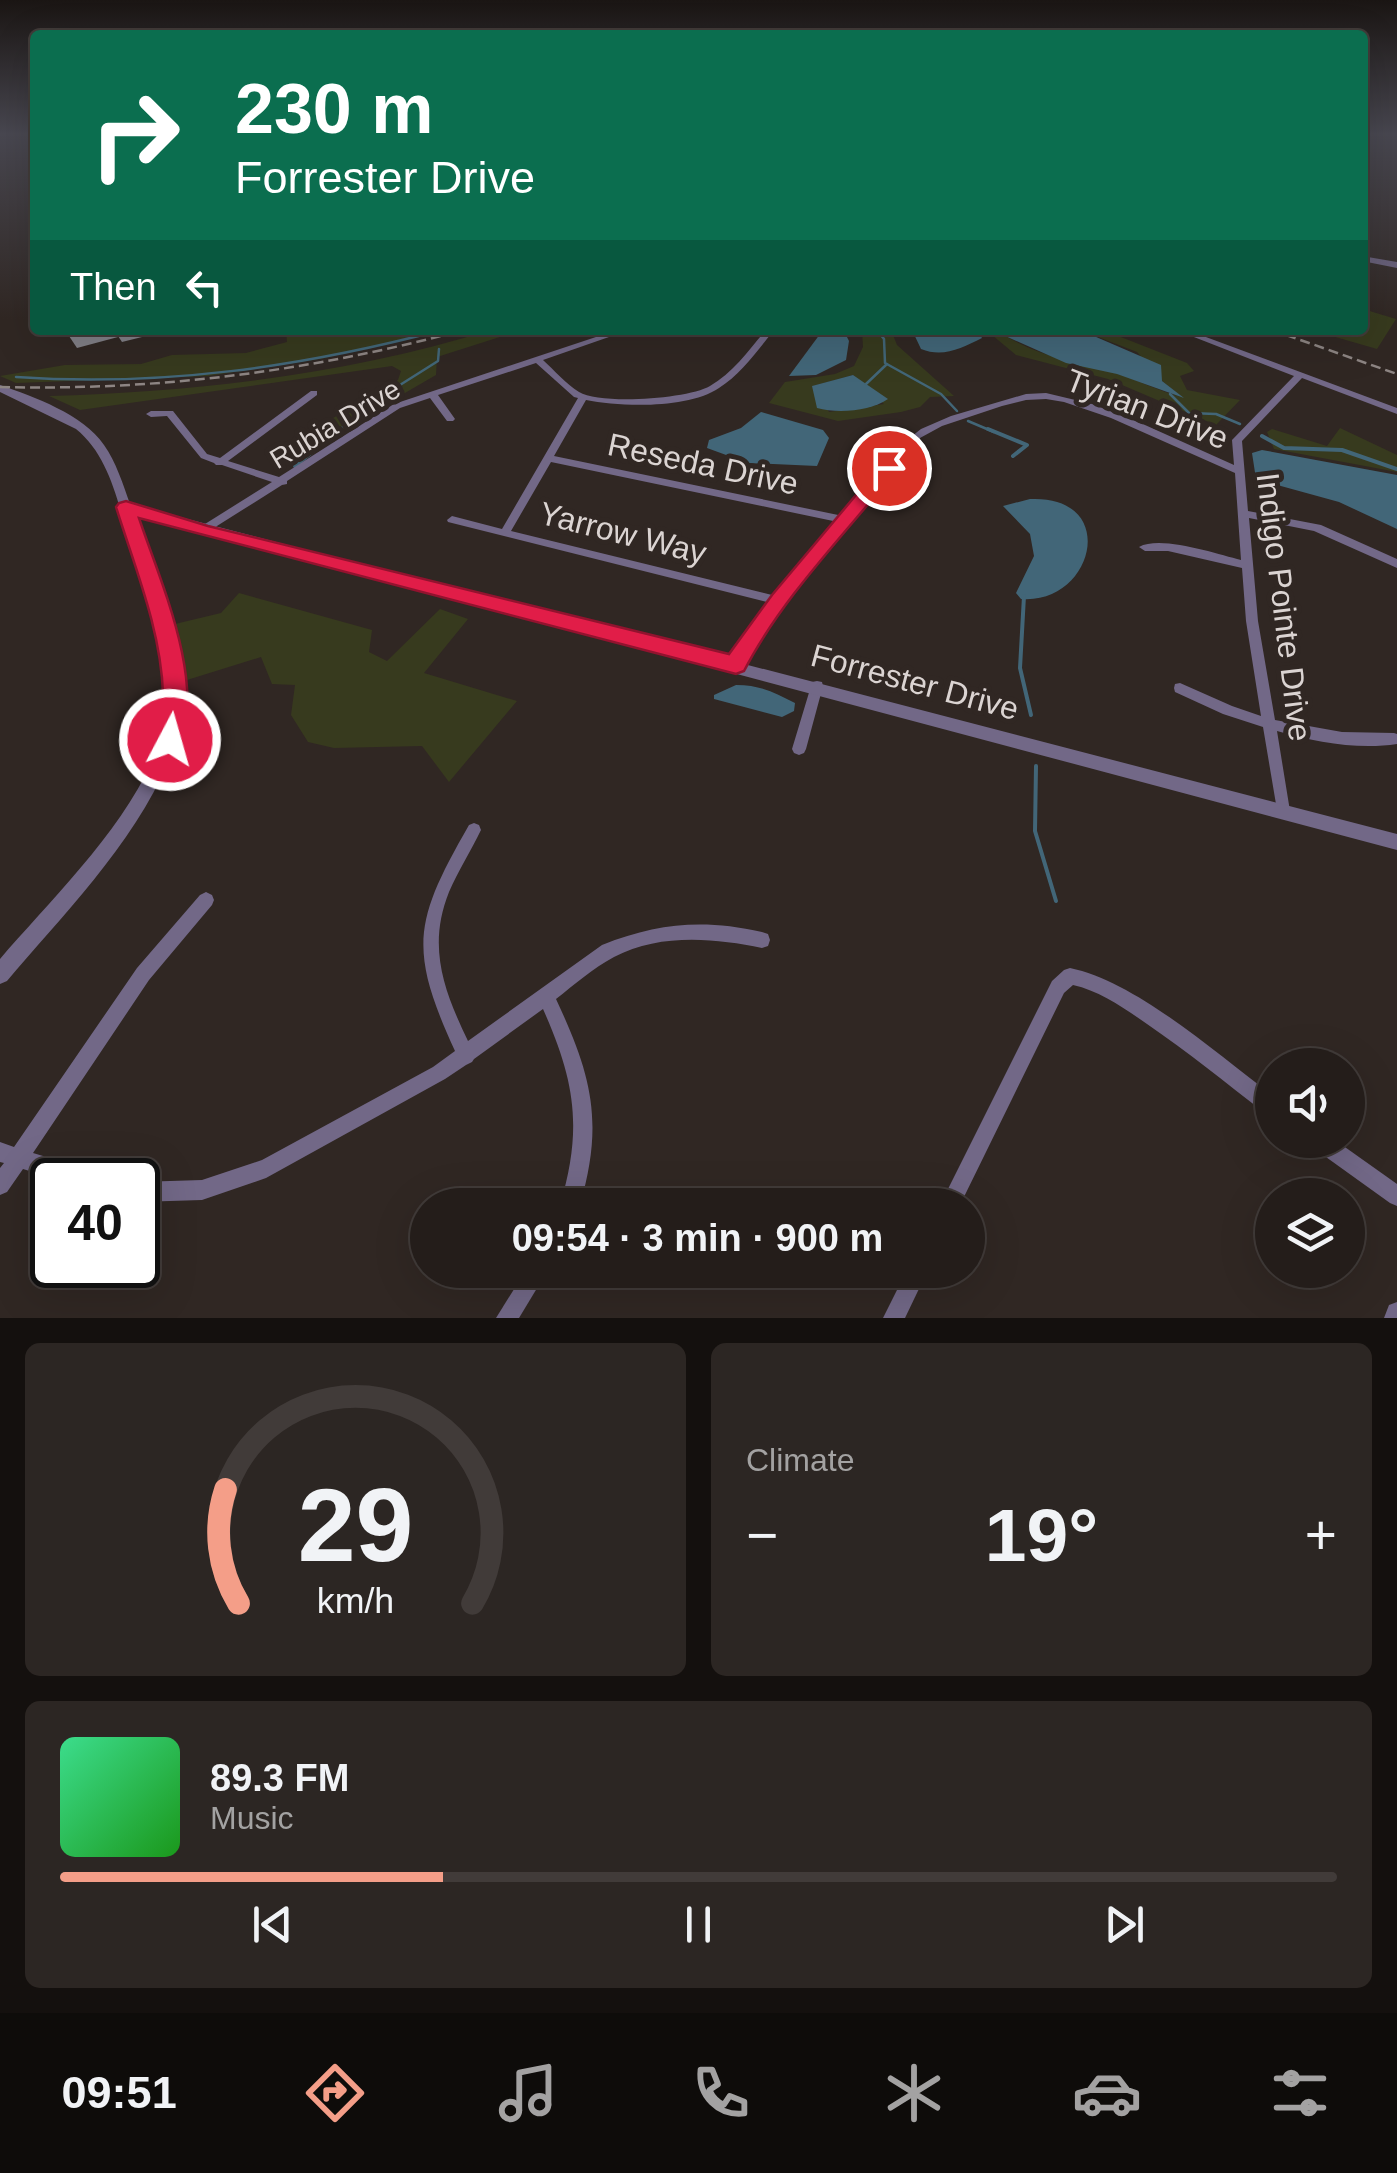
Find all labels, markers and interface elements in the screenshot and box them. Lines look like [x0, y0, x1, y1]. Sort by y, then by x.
icon: right [70, 70, 200, 200]
text: 230 m [235, 70, 433, 148]
text: Forrester Drive [235, 152, 535, 203]
icon: left [177, 260, 232, 315]
text: Then [70, 266, 157, 308]
street label: Tyrian Drive [1061, 362, 1233, 456]
street label: Rubia Drive [264, 373, 406, 475]
street label: Reseda Drive [604, 426, 802, 502]
pin [847, 426, 932, 511]
icon: arrive [862, 441, 917, 496]
street label: Indigo Pointe Drive [1250, 471, 1318, 743]
street label: Yarrow Way [536, 495, 710, 571]
street label: Forrester Drive [807, 637, 1023, 727]
position arrow [118, 688, 222, 792]
map controls [1255, 1048, 1365, 1288]
button: sound [1255, 1048, 1365, 1158]
speed limit sign: 40 [30, 1158, 160, 1288]
button: layers [1255, 1178, 1365, 1288]
text: 09:54 · 3 min · 900 m [512, 1217, 883, 1259]
text: Climate [746, 1442, 854, 1478]
text: 29 [298, 1467, 413, 1583]
text: 19° [985, 1493, 1098, 1577]
text: − [746, 1504, 778, 1566]
text: + [1305, 1504, 1337, 1566]
text: km/h [317, 1581, 394, 1621]
text: 89.3 FM [210, 1757, 349, 1799]
text: Music [210, 1800, 294, 1836]
icon: previous [245, 1897, 300, 1952]
icon: pause [671, 1897, 726, 1952]
icon: next [1097, 1897, 1152, 1952]
icon: directions [300, 2058, 370, 2128]
icon: music [493, 2058, 563, 2128]
icon: phone [686, 2058, 756, 2128]
icon: climate [879, 2058, 949, 2128]
icon: car [1072, 2058, 1142, 2128]
icon: filters [1265, 2058, 1335, 2128]
text: 09:51 [62, 2067, 177, 2118]

